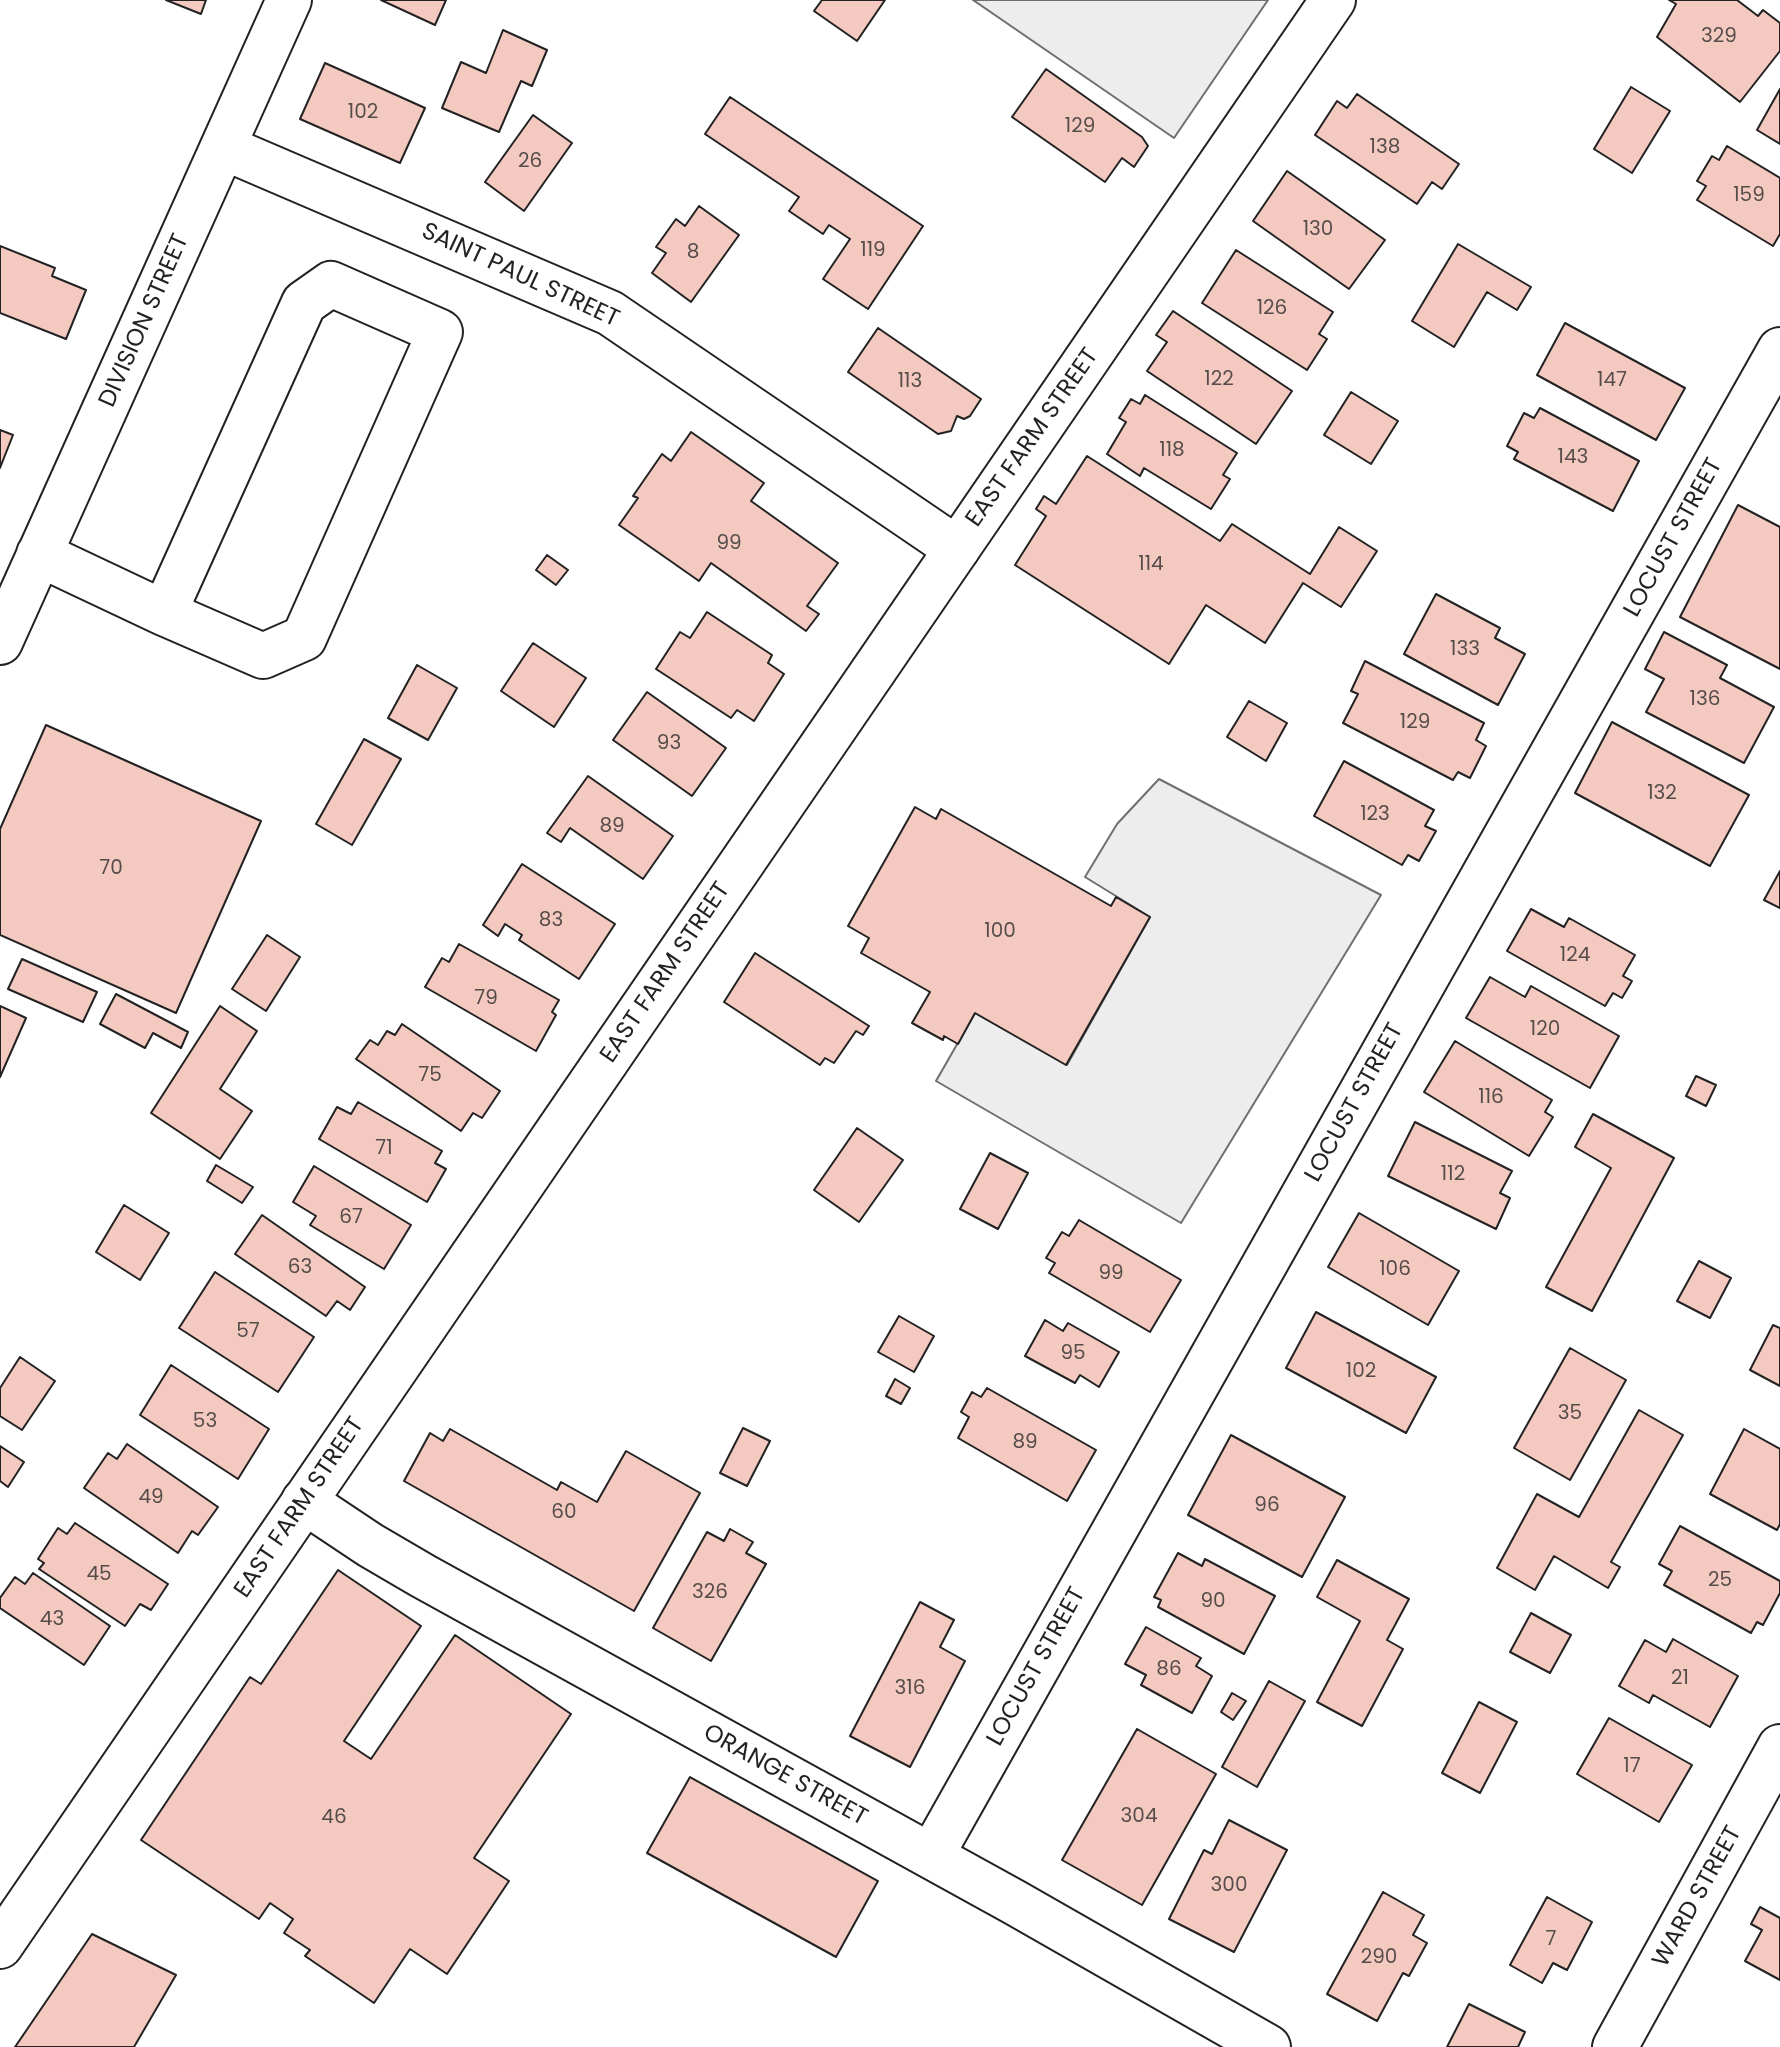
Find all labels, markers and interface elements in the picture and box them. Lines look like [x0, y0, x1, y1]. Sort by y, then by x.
house number: 329 [1701, 25, 1737, 49]
house number: 102 [348, 101, 378, 125]
house number: 129 [1065, 115, 1095, 139]
house number: 138 [1370, 136, 1400, 160]
house number: 26 [518, 150, 542, 174]
house number: 159 [1733, 184, 1765, 208]
street label: SAINT PAUL STREET [417, 218, 623, 334]
house number: 130 [1303, 218, 1333, 242]
street label: DIVISION STREET [94, 230, 196, 412]
house number: 119 [860, 239, 886, 263]
house number: 8 [687, 241, 699, 265]
house number: 126 [1257, 297, 1287, 321]
street label: EAST FARM STREET [961, 343, 1105, 533]
house number: 122 [1204, 368, 1234, 392]
house number: 147 [1597, 369, 1627, 393]
house number: 113 [898, 370, 922, 394]
house number: 118 [1159, 439, 1185, 463]
house number: 143 [1558, 446, 1588, 470]
street label: LOCUST STREET [1619, 454, 1729, 622]
house number: 99 [716, 532, 742, 556]
house number: 114 [1138, 553, 1164, 577]
house number: 133 [1450, 638, 1480, 662]
house number: 136 [1690, 688, 1720, 712]
house number: 129 [1400, 711, 1430, 735]
house number: 93 [657, 732, 681, 756]
house number: 132 [1647, 782, 1677, 806]
house number: 123 [1360, 803, 1390, 827]
house number: 89 [599, 815, 625, 839]
house number: 70 [99, 857, 123, 881]
street label: EAST FARM STREET [595, 877, 737, 1069]
house number: 83 [539, 909, 563, 933]
house number: 100 [984, 920, 1016, 944]
house number: 124 [1560, 944, 1590, 968]
house number: 79 [474, 987, 498, 1011]
house number: 120 [1530, 1018, 1560, 1042]
street label: LOCUST STREET [1300, 1019, 1410, 1187]
house number: 75 [418, 1064, 442, 1088]
house number: 116 [1478, 1086, 1504, 1110]
house number: 71 [375, 1137, 393, 1161]
house number: 112 [1441, 1163, 1465, 1187]
house number: 67 [339, 1206, 363, 1230]
house number: 63 [288, 1256, 312, 1280]
house number: 106 [1379, 1258, 1411, 1282]
house number: 99 [1098, 1262, 1124, 1286]
house number: 57 [236, 1320, 260, 1344]
house number: 95 [1060, 1342, 1086, 1366]
house number: 102 [1346, 1360, 1376, 1384]
house number: 35 [1558, 1402, 1582, 1426]
house number: 53 [193, 1410, 217, 1434]
street label: EAST FARM STREET [229, 1412, 371, 1604]
house number: 89 [1012, 1431, 1038, 1455]
house number: 49 [138, 1486, 164, 1510]
house number: 96 [1254, 1494, 1280, 1518]
house number: 60 [551, 1501, 577, 1525]
house number: 45 [86, 1563, 112, 1587]
house number: 25 [1708, 1569, 1732, 1593]
house number: 326 [692, 1581, 728, 1605]
street label: LOCUST STREET [982, 1583, 1092, 1751]
house number: 90 [1200, 1590, 1226, 1614]
house number: 43 [40, 1608, 64, 1632]
house number: 86 [1156, 1658, 1182, 1682]
house number: 21 [1671, 1667, 1689, 1691]
house number: 316 [895, 1677, 925, 1701]
street label: ORANGE STREET [698, 1719, 872, 1833]
house number: 17 [1623, 1755, 1641, 1779]
house number: 304 [1121, 1805, 1157, 1829]
house number: 46 [321, 1806, 347, 1830]
street label: WARD STREET [1647, 1821, 1749, 1973]
house number: 300 [1211, 1874, 1247, 1898]
house number: 7 [1546, 1928, 1556, 1952]
house number: 290 [1361, 1946, 1397, 1970]

